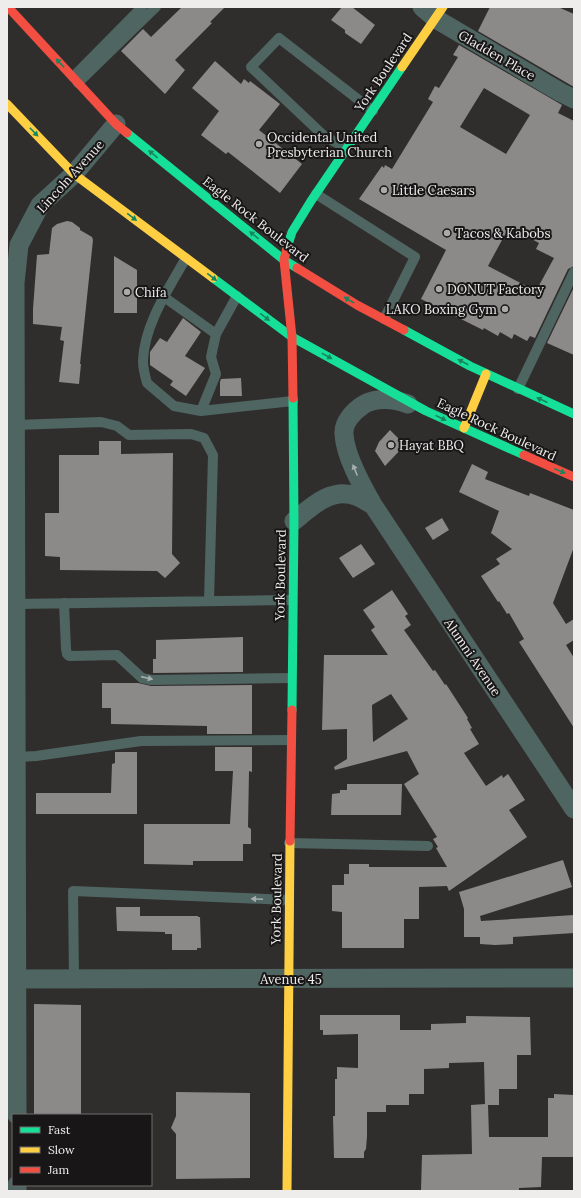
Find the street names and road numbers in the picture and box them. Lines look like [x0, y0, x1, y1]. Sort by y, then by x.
street label: Gladden Place [455, 27, 538, 84]
street label: York Boulevard [350, 29, 416, 116]
street label: Lincoln Avenue [33, 136, 108, 216]
street label: Eagle Rock Boulevard [199, 173, 312, 266]
street label: Eagle Rock Boulevard [434, 394, 559, 465]
street label: York Boulevard [271, 529, 290, 622]
street label: Alumni Avenue [440, 614, 505, 699]
street label: York Boulevard [267, 853, 286, 946]
street label: Avenue 45 [259, 971, 322, 988]

